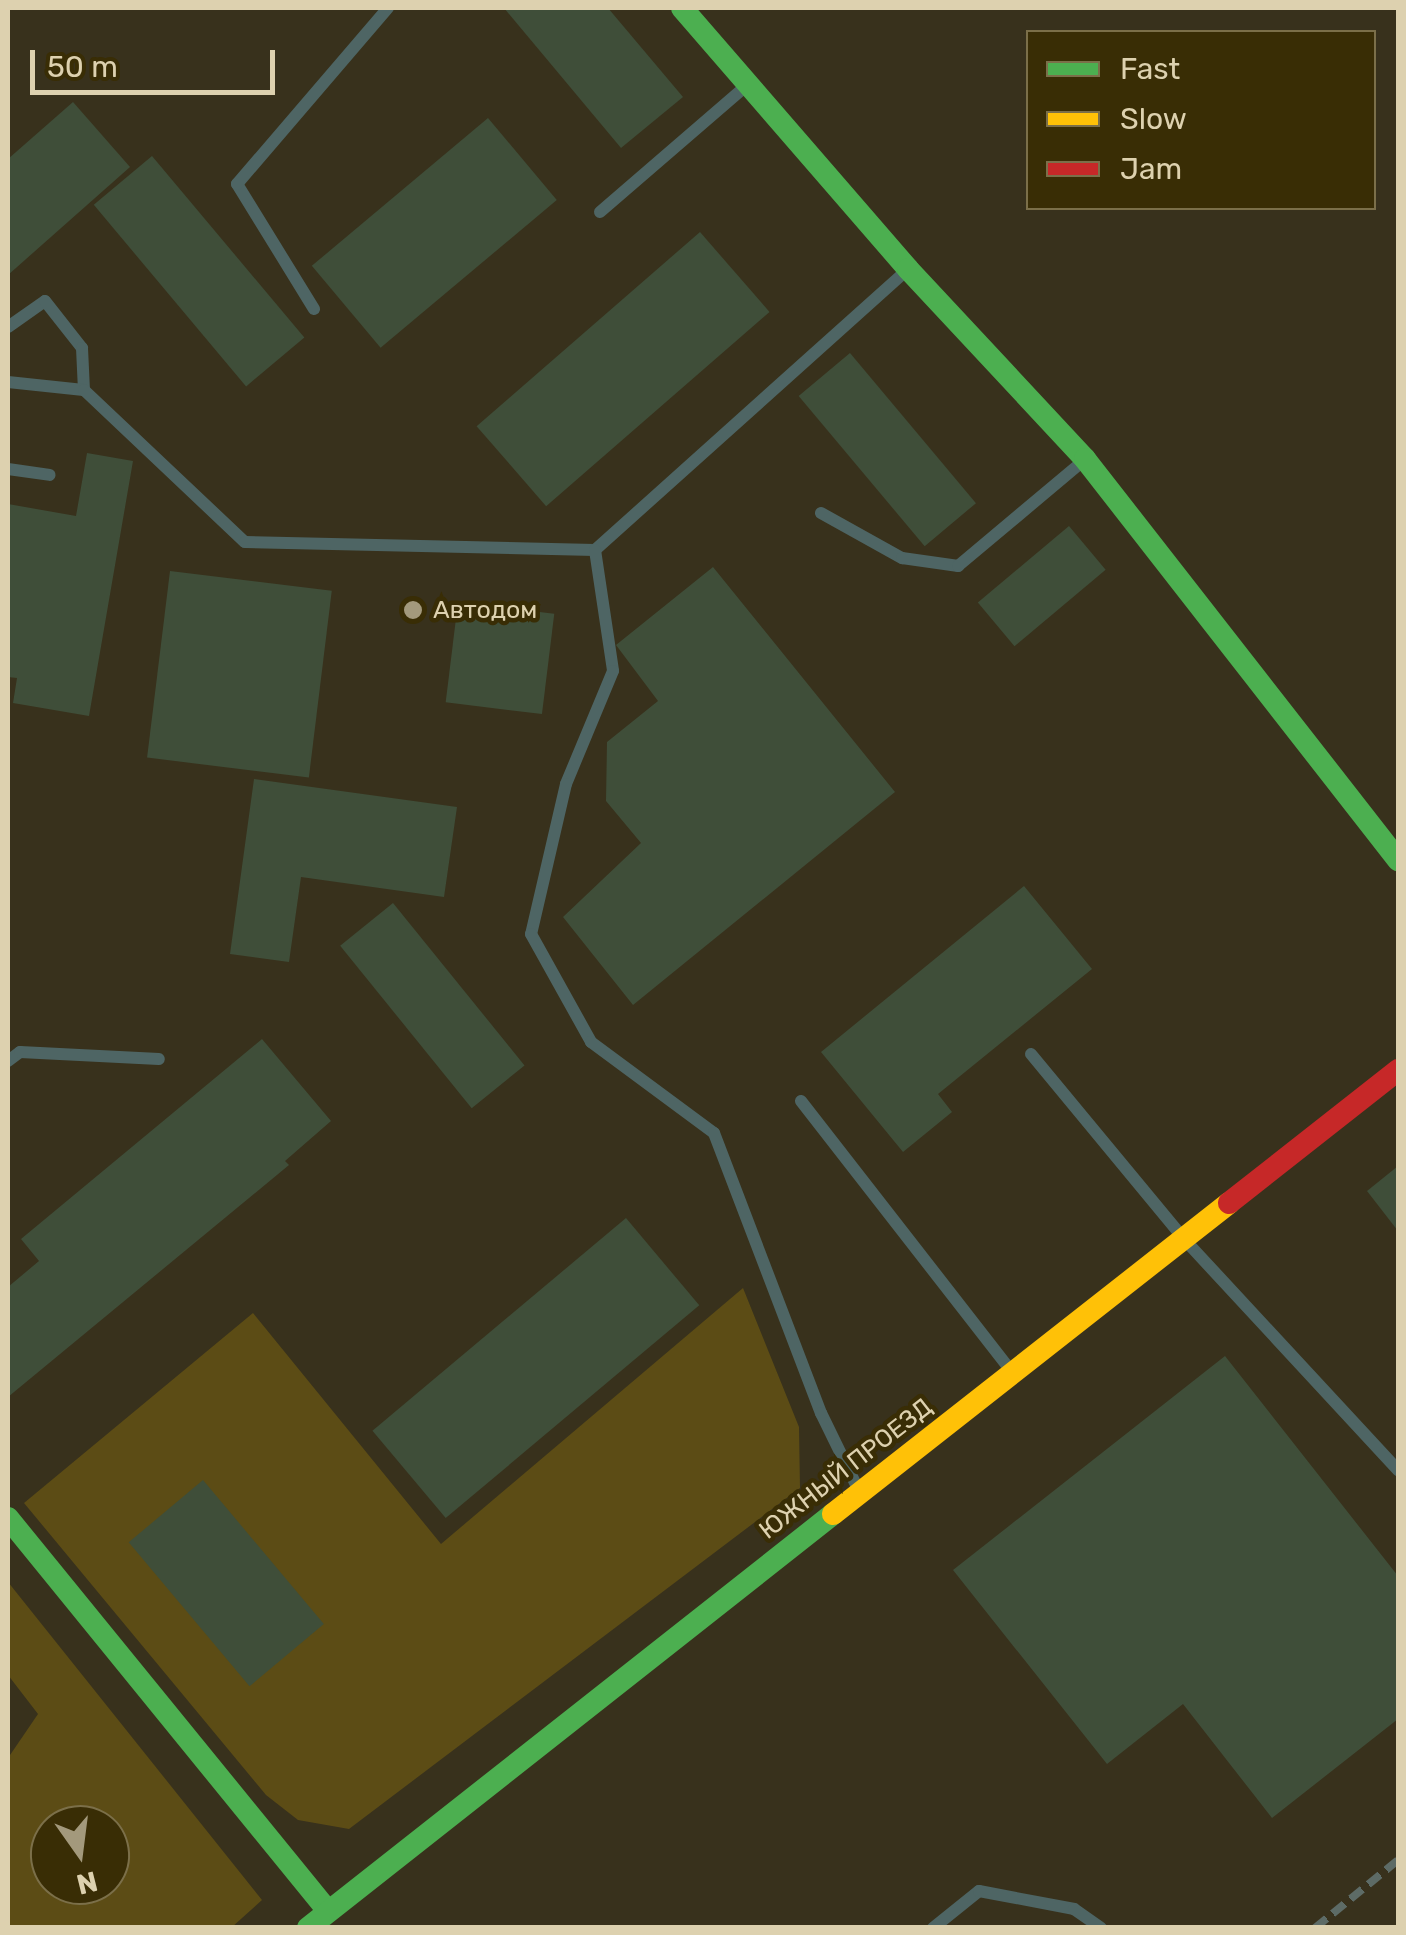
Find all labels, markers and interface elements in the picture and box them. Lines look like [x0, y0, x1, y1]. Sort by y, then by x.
scale bar [35, 30, 280, 92]
legend [1026, 30, 1376, 210]
text: 50 m [47, 49, 118, 85]
text: Fast [1120, 51, 1180, 87]
text: Slow [1120, 101, 1187, 137]
text: Jam [1120, 151, 1182, 187]
place label: Автодом [433, 595, 537, 625]
marker: Автодом [402, 599, 424, 621]
street label: ЮЖНЫЙ ПРОЕЗД [754, 1392, 938, 1546]
north arrow [30, 1805, 130, 1905]
text: N [73, 1864, 101, 1901]

